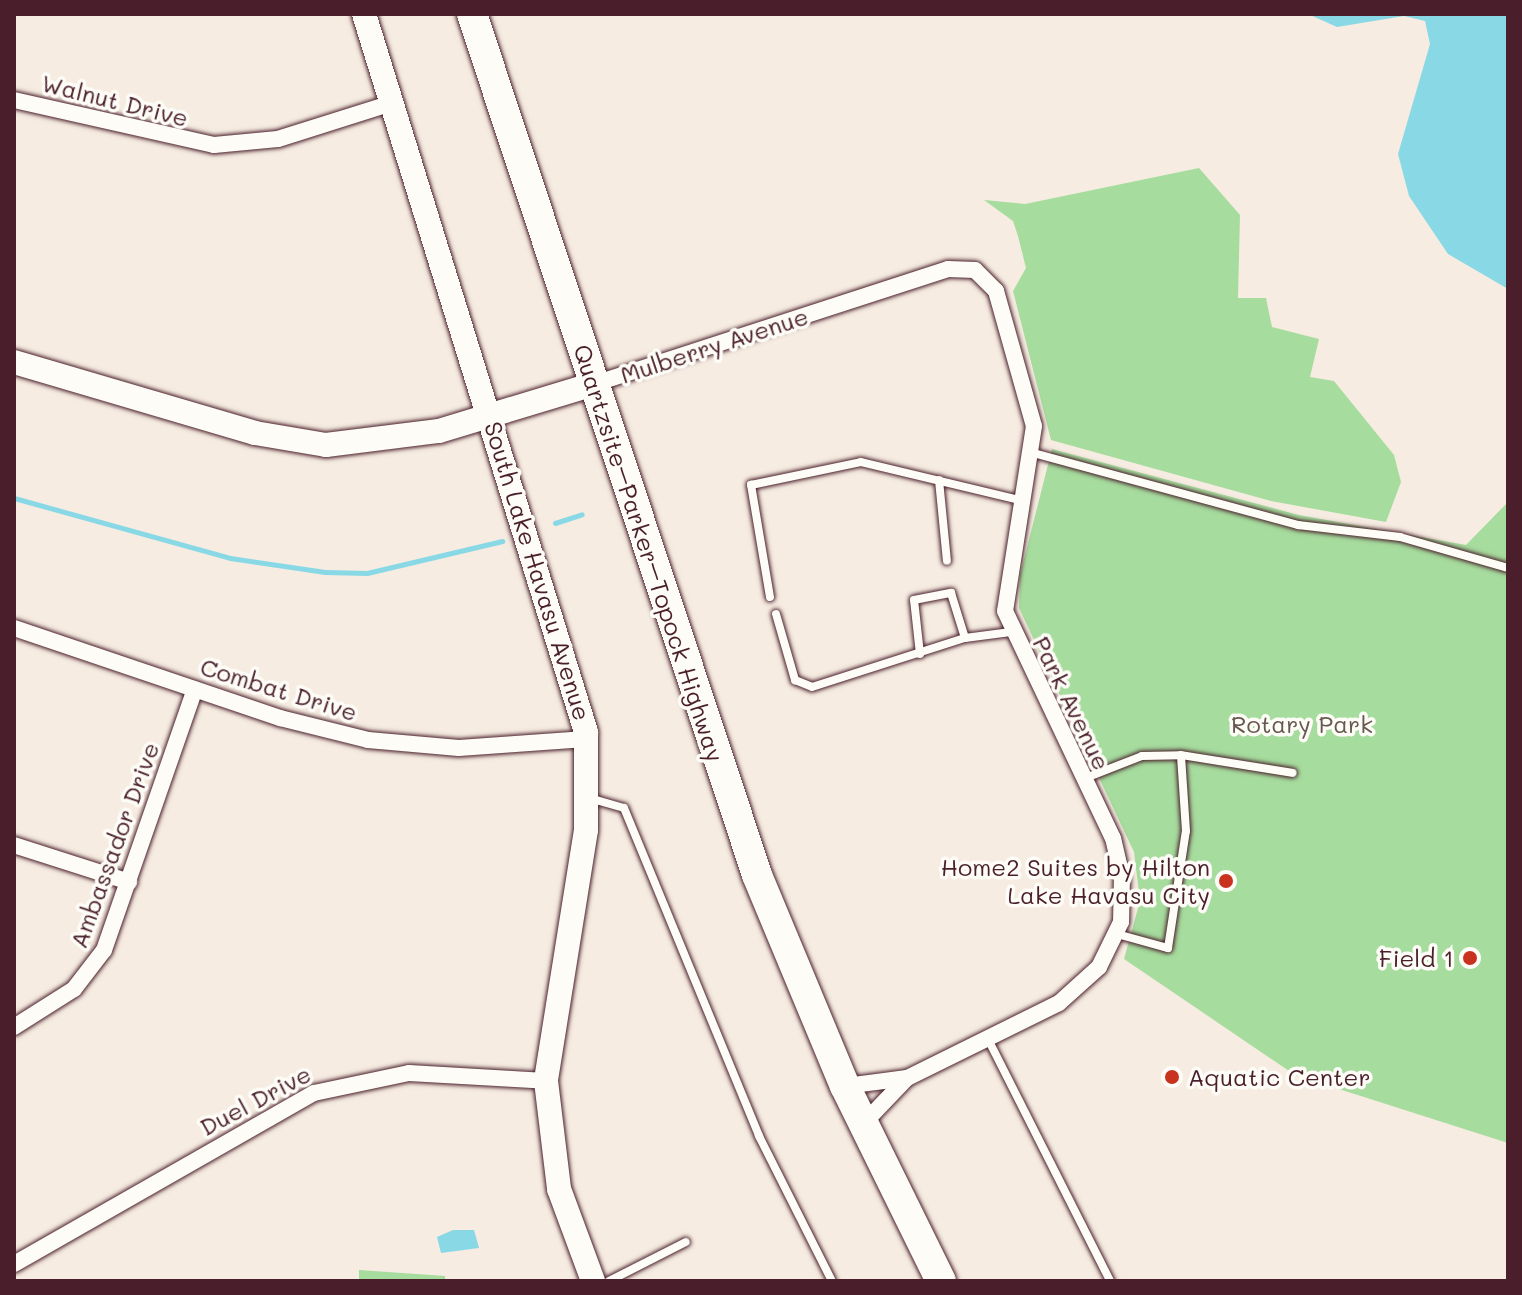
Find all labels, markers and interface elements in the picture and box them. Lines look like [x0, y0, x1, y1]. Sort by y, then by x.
street label: Walnut Drive [39, 68, 191, 132]
street label: Mulberry Avenue [616, 301, 812, 389]
street label: Quartzsite–Parker–Topock Highway [568, 341, 730, 765]
street label: South Lake Havasu Avenue [479, 418, 597, 724]
street label: Park Avenue [1027, 631, 1117, 775]
street label: Combat Drive [197, 651, 361, 727]
park label: Rotary Park [1231, 710, 1373, 738]
street label: Ambassador Drive [63, 738, 165, 952]
place label: Home2 Suites by Hilton Lake Havasu City [941, 853, 1210, 909]
marker: Home2 Suites by Hilton Lake Havasu City [1217, 872, 1235, 890]
place label: Field 1 [1379, 944, 1454, 972]
marker: Field 1 [1461, 949, 1479, 967]
street label: Duel Drive [195, 1059, 315, 1141]
place label: Aquatic Center [1188, 1063, 1371, 1091]
marker: Aquatic Center [1163, 1068, 1181, 1086]

